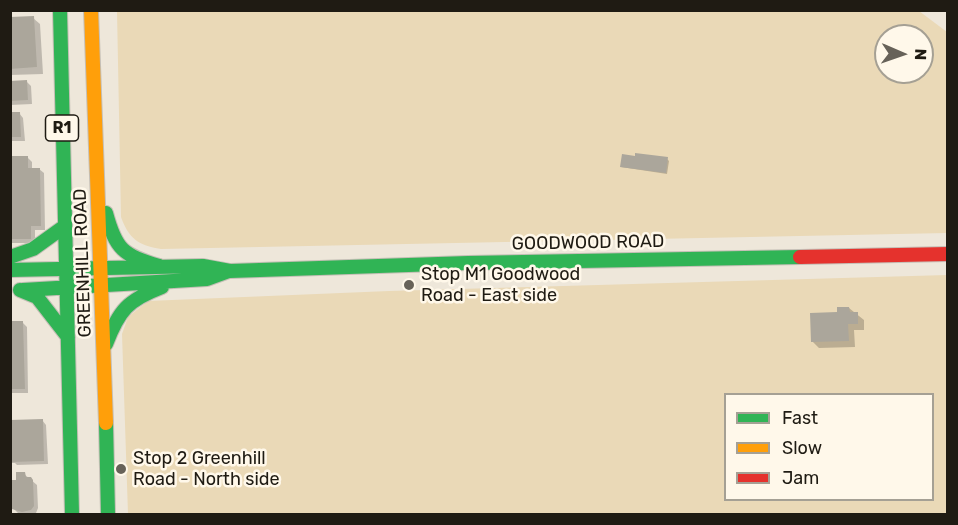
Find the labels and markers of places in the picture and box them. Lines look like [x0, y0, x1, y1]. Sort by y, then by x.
place label: Stop M1 Goodwood Road - East side [421, 264, 580, 306]
marker: Stop M1 Goodwood Road - East side [402, 278, 416, 292]
place label: Stop 2 Greenhill Road - North side [133, 448, 280, 490]
marker: Stop 2 Greenhill Road - North side [114, 462, 128, 476]

